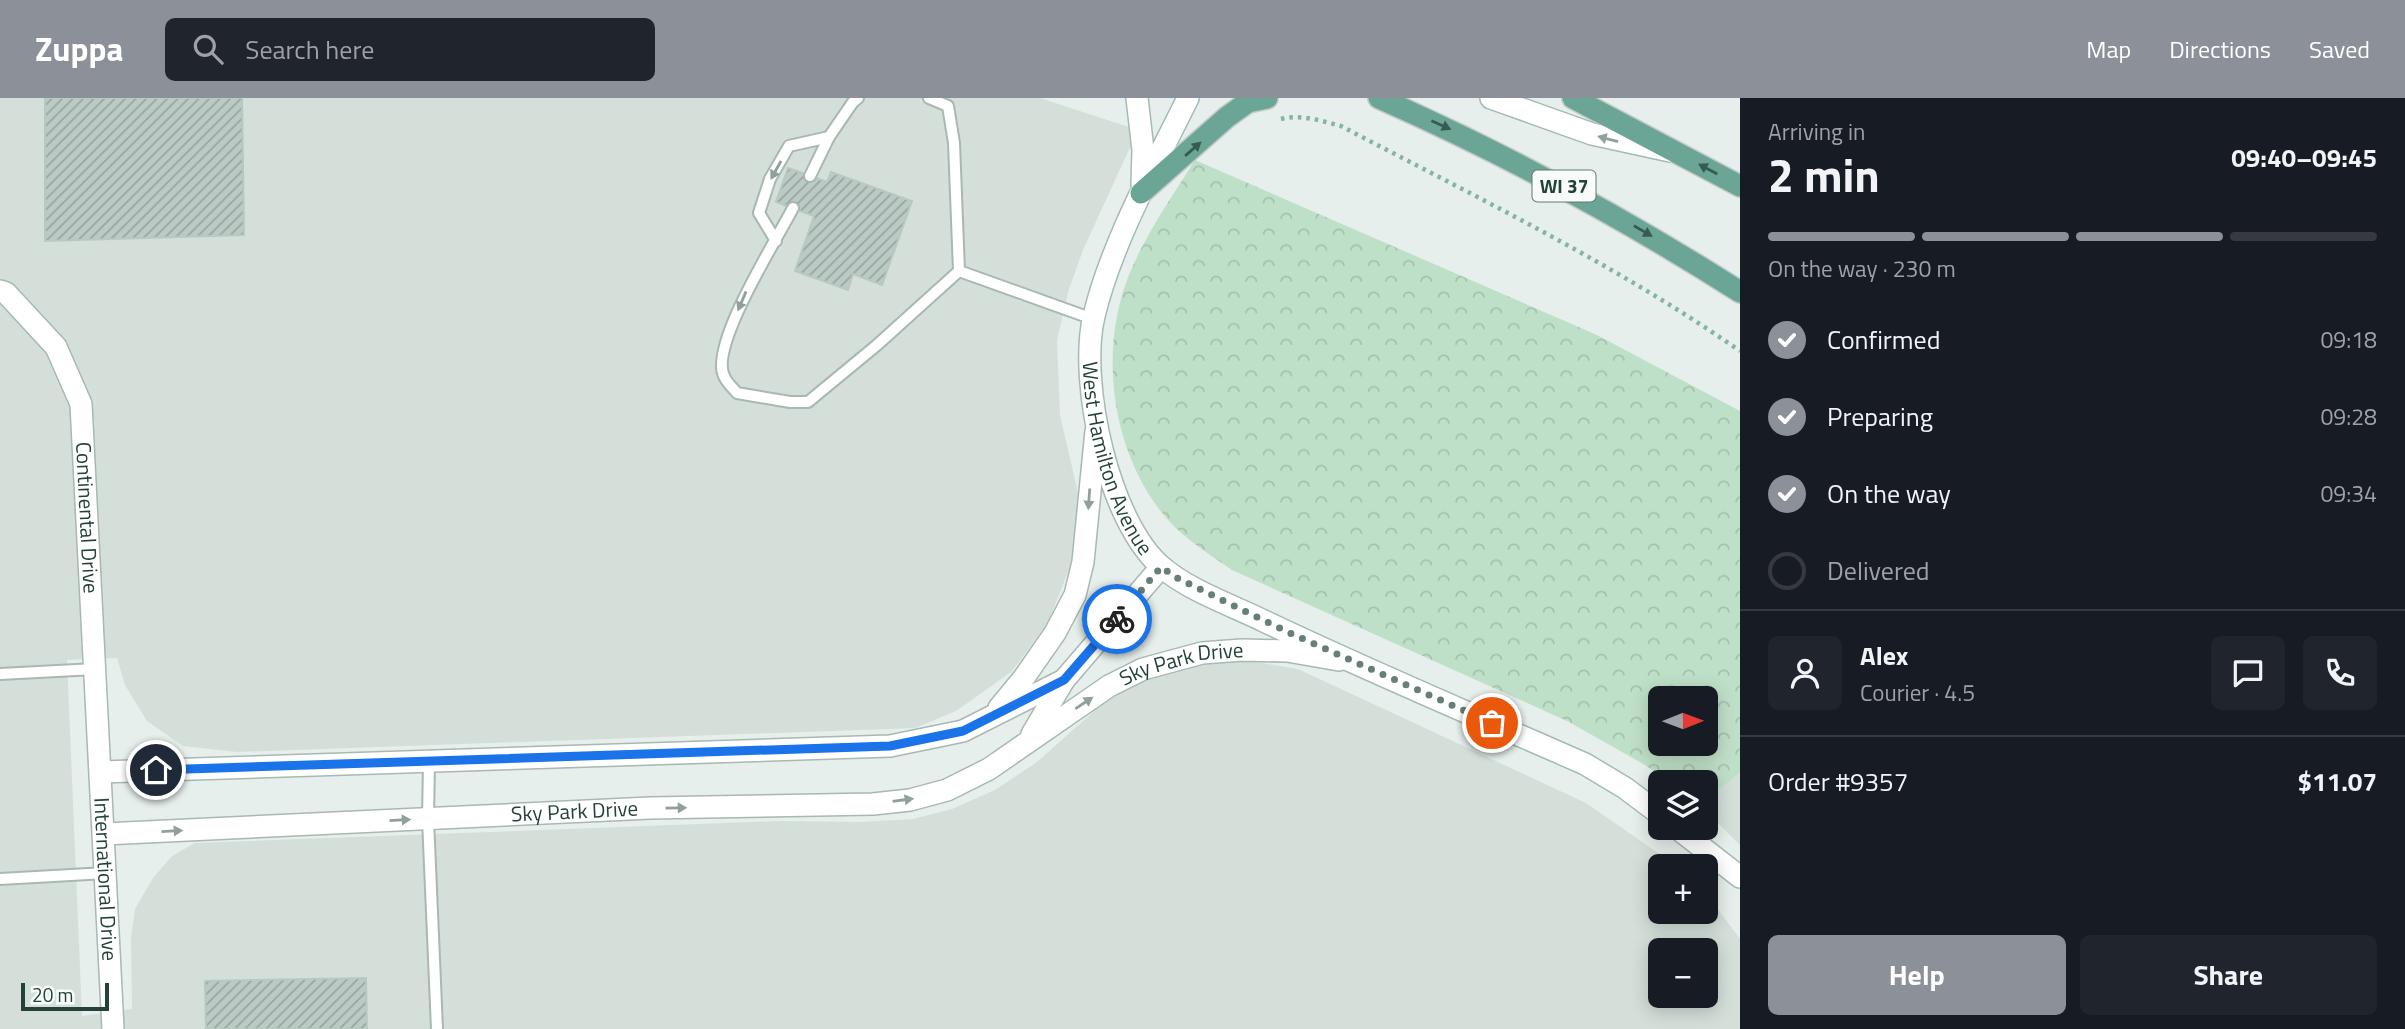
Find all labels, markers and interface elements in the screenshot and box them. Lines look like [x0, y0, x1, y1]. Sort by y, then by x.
search box [165, 18, 655, 81]
text: Zuppa [35, 24, 123, 74]
icon: search [189, 30, 227, 68]
text: Search here [245, 30, 374, 69]
text: Map [2086, 31, 2131, 67]
text: Directions [2169, 31, 2271, 67]
text: Saved [2309, 31, 2370, 67]
text: Arriving in [1768, 114, 1865, 149]
one-way arrow [1431, 120, 1452, 131]
one-way arrow [1597, 133, 1618, 143]
text: 09:40–09:45 [2231, 138, 2377, 177]
text: 2 min [1768, 140, 1880, 210]
one-way arrow [1184, 141, 1202, 157]
one-way arrow [770, 160, 782, 179]
one-way arrow [1698, 163, 1717, 175]
road number: WI 37 [1532, 170, 1596, 202]
one-way arrow [1633, 224, 1652, 237]
text: On the way · 230 m [1768, 251, 1956, 286]
one-way arrow [736, 290, 747, 311]
text: Confirmed [1827, 320, 1941, 359]
icon: check [1768, 321, 1806, 359]
text: 09:18 [2320, 322, 2377, 357]
street label: West Hamilton Avenue [1075, 361, 1161, 561]
text: Preparing [1827, 397, 1933, 436]
icon: check [1768, 398, 1806, 436]
text: 09:28 [2320, 399, 2377, 434]
street label: Continental Drive [68, 441, 108, 594]
text: On the way [1827, 474, 1951, 513]
icon: check [1768, 475, 1806, 513]
text: 09:34 [2320, 476, 2377, 511]
one-way arrow [1083, 488, 1094, 510]
text: Delivered [1827, 551, 1930, 590]
courier [1082, 584, 1152, 654]
icon: bike [1098, 600, 1136, 638]
street label: Sky Park Drive [1113, 633, 1244, 693]
button: person [1768, 636, 1842, 710]
text: Alex [1860, 636, 1908, 675]
button: chat [2211, 636, 2285, 710]
button: phone [2303, 636, 2377, 710]
text: Courier · 4.5 [1860, 675, 1975, 710]
north arrow [1648, 686, 1718, 756]
map controls [1648, 686, 1718, 1008]
pin [1462, 693, 1522, 753]
one-way arrow [1075, 696, 1093, 710]
icon: bag [1473, 704, 1511, 742]
pin [126, 740, 186, 800]
icon: home [137, 751, 175, 789]
text: Order #9357 [1768, 762, 1908, 801]
text: $11.07 [2298, 762, 2377, 801]
button: layers [1648, 770, 1718, 840]
street label: Sky Park Drive [510, 792, 639, 830]
one-way arrow [892, 794, 914, 805]
street label: International Drive [86, 797, 126, 962]
one-way arrow [665, 802, 687, 814]
one-way arrow [389, 815, 411, 826]
one-way arrow [162, 825, 184, 836]
button: + [1648, 854, 1718, 924]
button: Help [1768, 935, 2066, 1015]
button: Share [2080, 935, 2377, 1015]
button: − [1648, 938, 1718, 1008]
scale bar [21, 980, 108, 1012]
text: 20 m [32, 980, 73, 1009]

